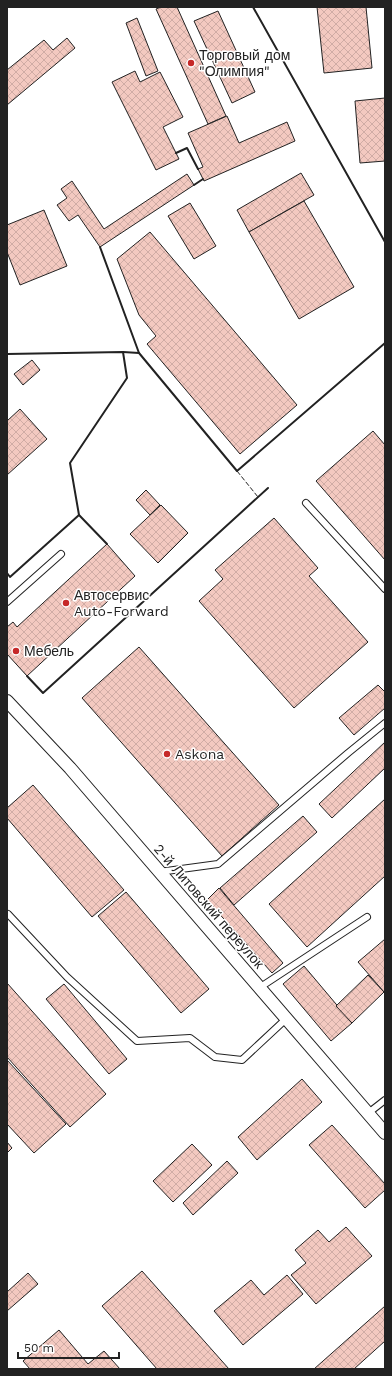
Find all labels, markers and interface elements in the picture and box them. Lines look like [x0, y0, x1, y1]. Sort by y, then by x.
place label: Торговый дом "Олимпия" [199, 47, 290, 79]
marker: Торговый дом "Олимпия" [186, 58, 196, 68]
place label: Автосервис Auto-Forward [74, 587, 169, 619]
marker: Автосервис Auto-Forward [61, 598, 71, 608]
place label: Мебель [24, 643, 74, 659]
marker: Мебель [11, 646, 21, 656]
place label: Askona [175, 746, 224, 762]
marker: Askona [162, 749, 172, 759]
street label: 2-й Литовский переулок [151, 841, 268, 972]
scale bar [18, 1334, 119, 1360]
text: 50 m [24, 1341, 54, 1355]

